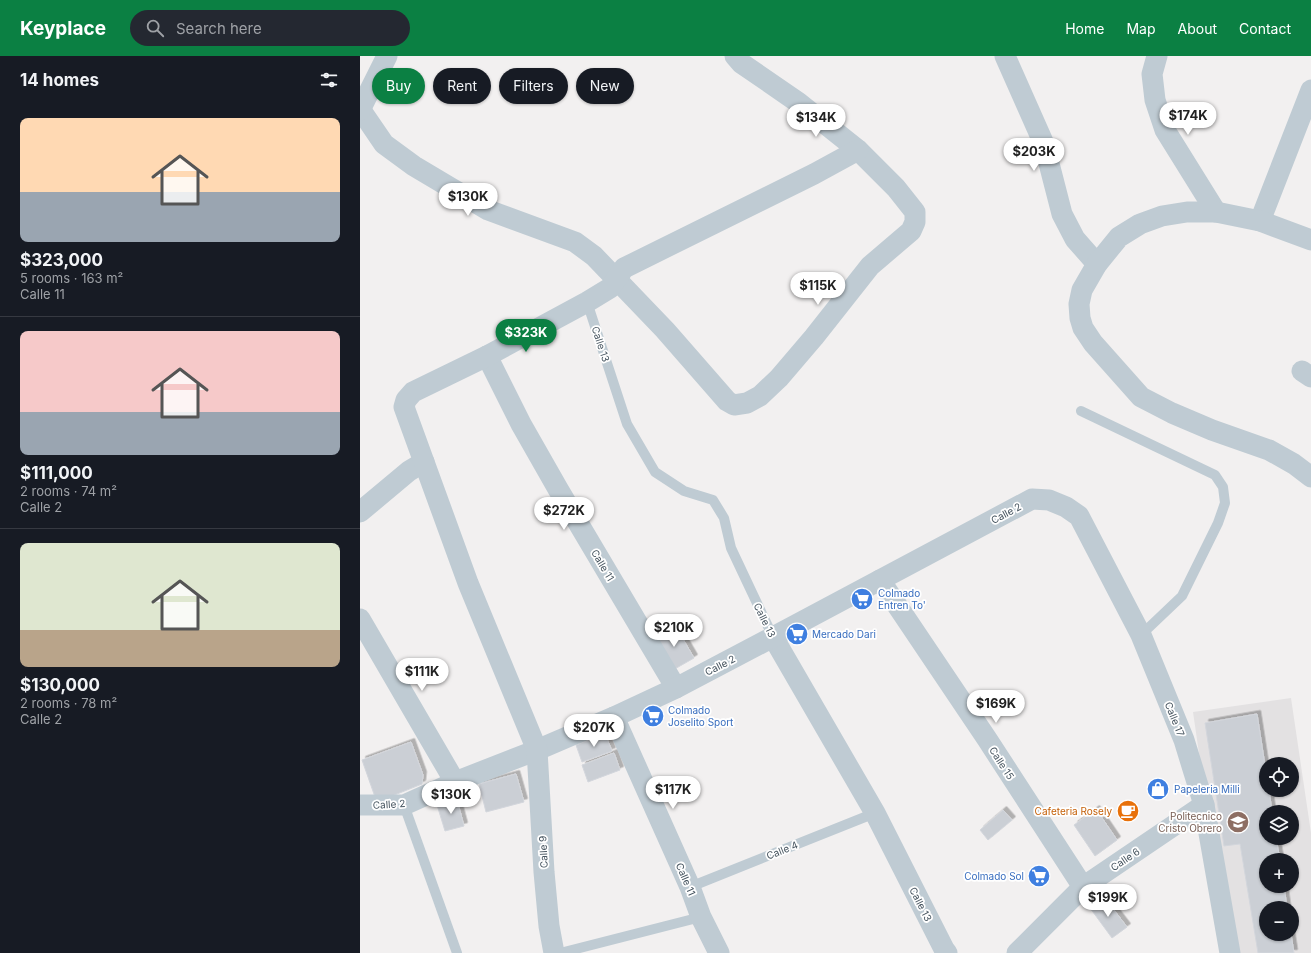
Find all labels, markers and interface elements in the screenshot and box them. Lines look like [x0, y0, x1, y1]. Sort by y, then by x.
search box [130, 10, 410, 46]
text: Keyplace [20, 17, 106, 40]
icon: search [144, 17, 166, 39]
text: Search here [176, 19, 262, 38]
text: Home [1065, 20, 1104, 37]
text: Map [1126, 20, 1156, 37]
text: About [1178, 20, 1217, 37]
text: Contact [1239, 20, 1291, 37]
chip: Buy [372, 68, 425, 104]
chip: Rent [433, 68, 491, 104]
chip: Filters [499, 68, 568, 104]
chip: New [576, 68, 634, 104]
icon: filters [318, 69, 340, 91]
text: 14 homes [20, 70, 99, 90]
pin: $174K [1160, 102, 1216, 136]
pin: $134K [788, 104, 844, 138]
text: $174K [1168, 107, 1208, 123]
text: $134K [796, 109, 836, 125]
pin: $203K [1006, 138, 1062, 172]
text: $203K [1012, 143, 1056, 159]
icon: home [144, 144, 216, 216]
pin: $130K [440, 183, 496, 217]
text: $130K [448, 188, 488, 204]
text: $323,000 [20, 250, 103, 270]
text: 5 rooms · 163 m² [20, 270, 123, 286]
pin: $115K [790, 272, 846, 306]
text: $115K [799, 277, 837, 293]
text: Calle 11 [20, 286, 65, 302]
pin: $323K [498, 319, 554, 353]
text: $323K [505, 324, 547, 340]
street label: Calle 13 [590, 325, 612, 363]
icon: home [144, 357, 216, 429]
text: $111,000 [20, 463, 93, 483]
text: 2 rooms · 74 m² [20, 483, 117, 499]
pin: $272K [536, 497, 592, 531]
text: Calle 2 [20, 499, 62, 515]
street label: Calle 2 [989, 500, 1023, 526]
text: $272K [543, 502, 585, 518]
street label: Calle 11 [589, 547, 617, 583]
icon: home [144, 569, 216, 641]
supermarket icon: Colmado Entren To' [849, 586, 875, 612]
place label: Colmado Entren To' [878, 587, 926, 611]
street label: Calle 13 [752, 601, 778, 639]
pin: $210K [646, 614, 702, 648]
text: $210K [654, 619, 694, 635]
supermarket icon: Mercado Dari [784, 621, 810, 647]
place label: Mercado Dari [812, 628, 876, 640]
street label: Calle 2 [703, 652, 737, 678]
pin: $111K [394, 658, 450, 692]
text: $111K [405, 663, 439, 679]
text: $130,000 [20, 675, 100, 695]
pin: $169K [968, 690, 1024, 724]
text: 2 rooms · 78 m² [20, 695, 117, 711]
text: $169K [976, 695, 1016, 711]
street label: Calle 17 [1163, 700, 1187, 738]
supermarket icon: Colmado Joselito Sport [640, 703, 666, 729]
place label: Colmado Joselito Sport [668, 704, 734, 728]
text: Calle 2 [20, 711, 62, 727]
pin: $207K [566, 714, 622, 748]
text: $207K [573, 719, 615, 735]
street label: Calle 15 [987, 744, 1017, 782]
map controls [1259, 757, 1299, 941]
button: locate [1259, 757, 1299, 797]
pin: $117K [645, 776, 701, 810]
shop icon: Papeleria Milli [1145, 776, 1171, 802]
pin: $130K [423, 781, 479, 815]
text: $117K [655, 781, 691, 797]
place label: Papeleria Milli [1174, 783, 1240, 795]
text: $130K [431, 786, 471, 802]
street label: Calle 2 [372, 797, 406, 811]
cafe icon: Cafeteria Rosely [1115, 798, 1141, 824]
place label: Cafeteria Rosely [1035, 805, 1112, 817]
button: layers [1259, 805, 1299, 845]
school or university icon: Politecnico Cristo Obrero [1225, 809, 1251, 835]
place label: Politecnico Cristo Obrero [1158, 810, 1222, 834]
street label: Calle 9 [536, 835, 550, 869]
street label: Calle 4 [765, 838, 799, 862]
street label: Calle 6 [1108, 845, 1142, 873]
button: + [1259, 853, 1299, 893]
street label: Calle 11 [674, 861, 698, 897]
supermarket icon: Colmado Sol [1026, 863, 1052, 889]
place label: Colmado Sol [964, 870, 1024, 882]
pin: $199K [1080, 884, 1136, 918]
street label: Calle 13 [907, 885, 935, 923]
text: $199K [1088, 889, 1128, 905]
button: − [1259, 901, 1299, 941]

